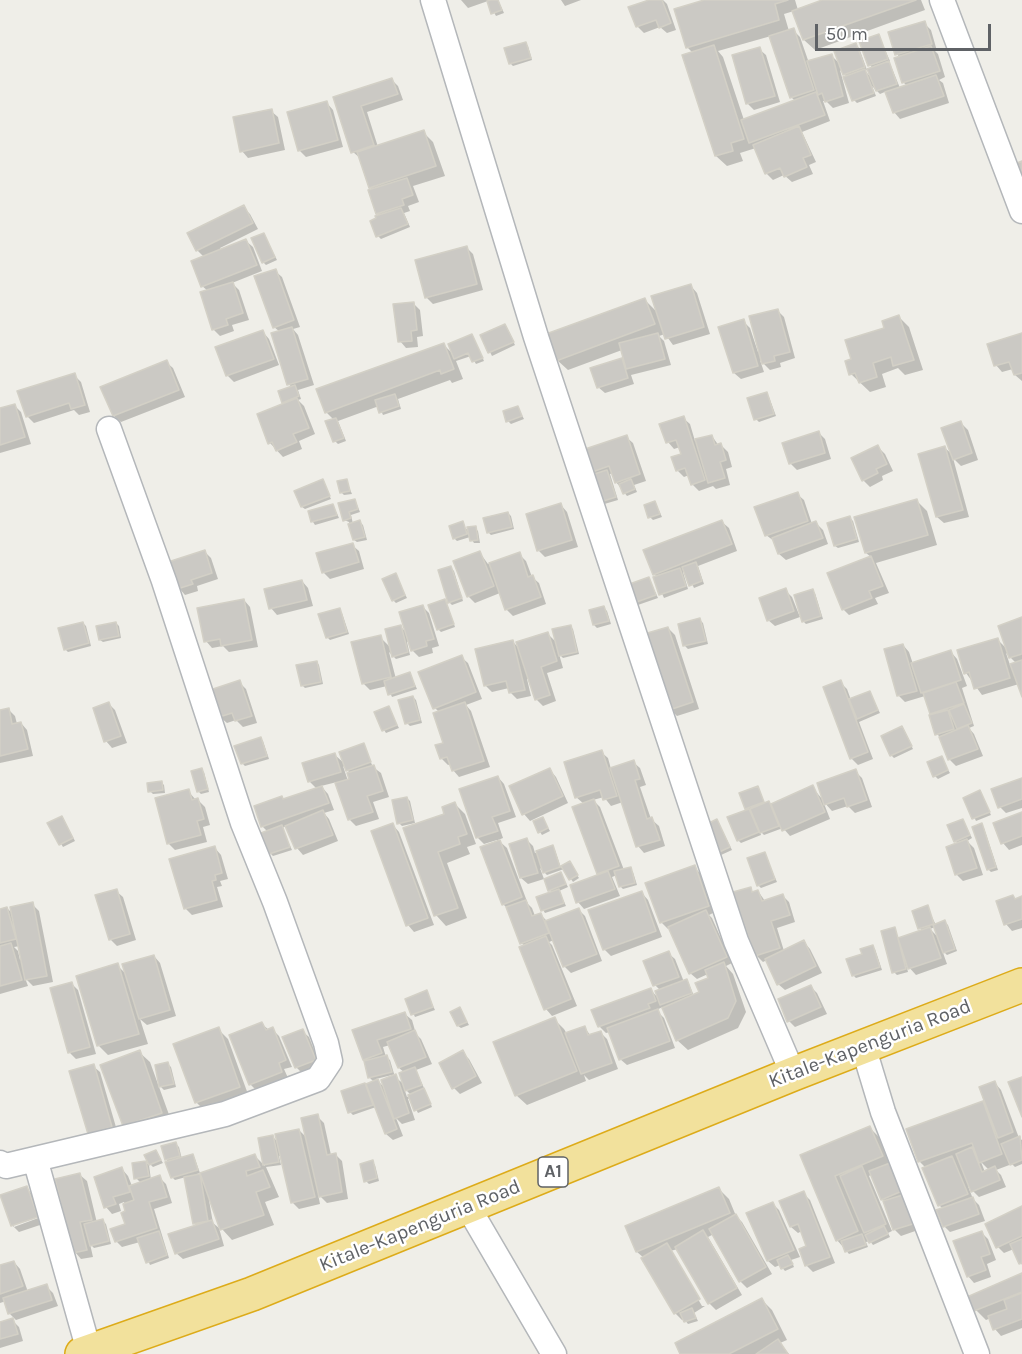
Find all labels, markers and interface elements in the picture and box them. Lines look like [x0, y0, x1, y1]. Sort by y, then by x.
scale bar [818, 12, 994, 50]
text: 50 m [826, 23, 868, 45]
street label: Kitale-Kapenguria Road [765, 994, 975, 1094]
road number: A1 [538, 1157, 568, 1187]
street label: Kitale-Kapenguria Road [316, 1175, 524, 1277]

